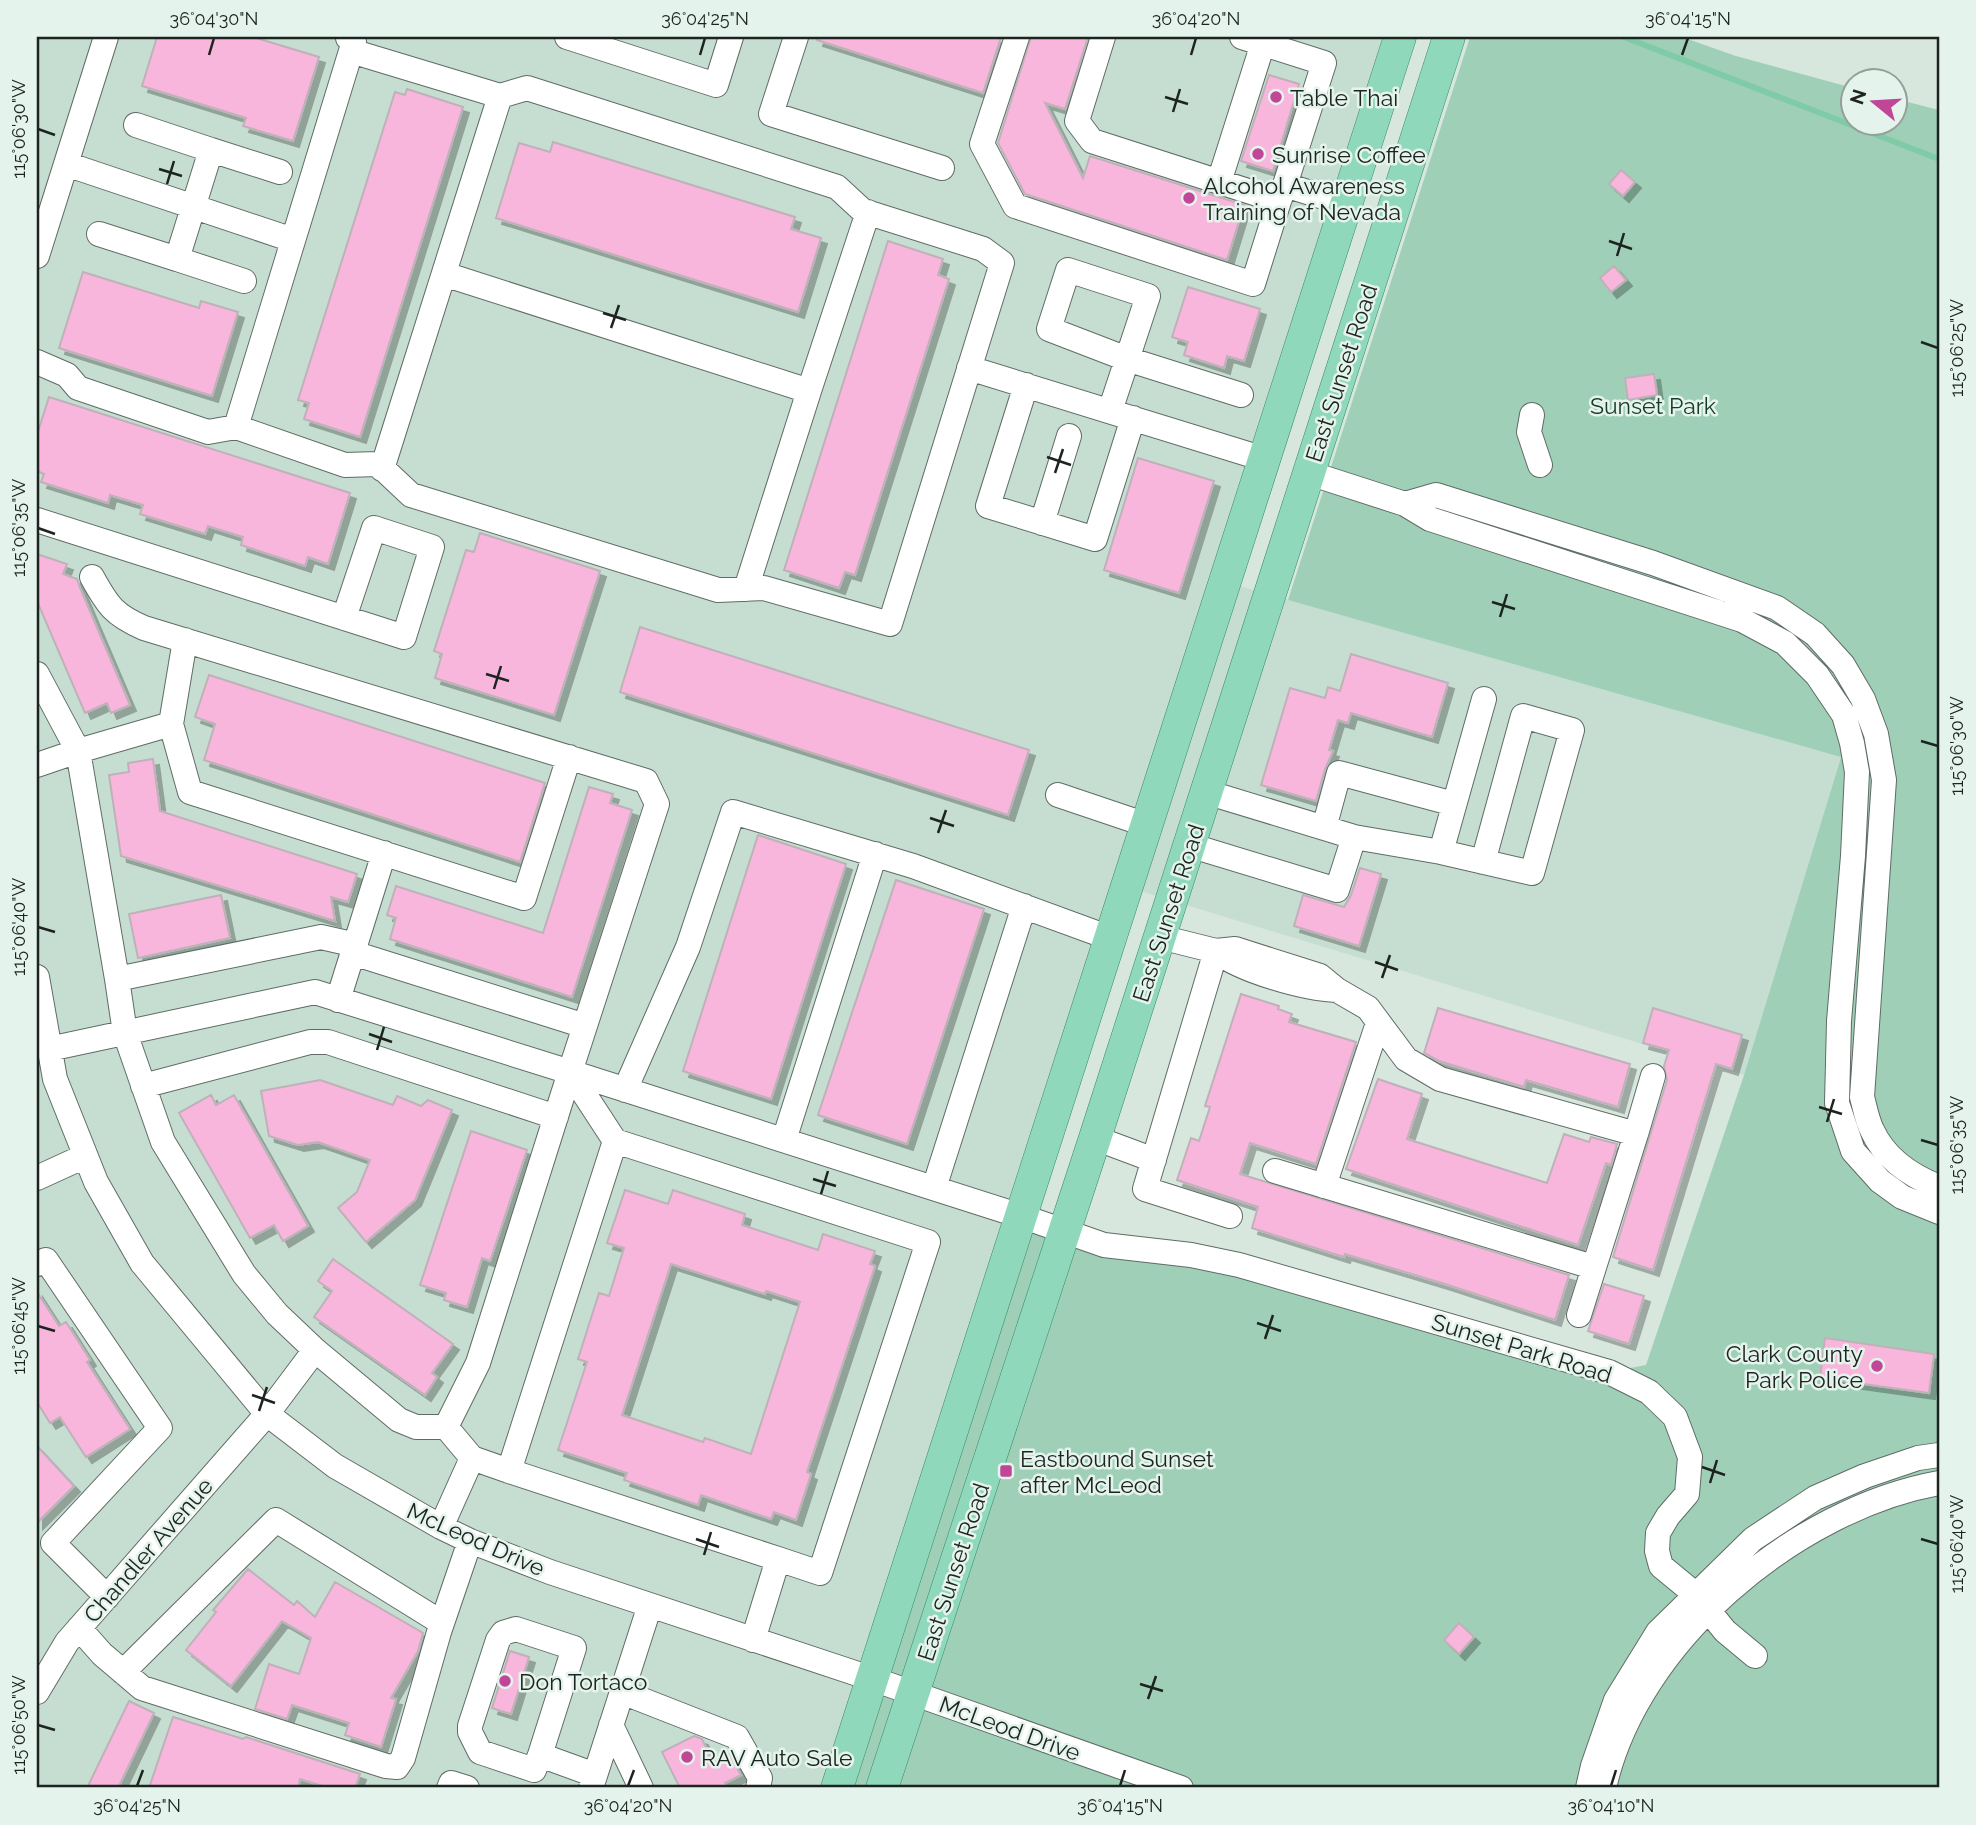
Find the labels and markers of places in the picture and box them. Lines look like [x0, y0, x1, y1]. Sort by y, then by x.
place label: Table Thai [1290, 84, 1398, 111]
marker: Table Thai [1268, 89, 1284, 105]
place label: Sunrise Coffee [1272, 141, 1426, 168]
marker: Sunrise Coffee [1250, 146, 1266, 162]
place label: Alcohol Awareness Training of Nevada [1203, 172, 1405, 225]
marker: Alcohol Awareness Training of Nevada [1181, 190, 1197, 206]
place label: Clark County Park Police [1726, 1340, 1863, 1393]
marker: Clark County Park Police [1869, 1358, 1885, 1374]
place label: Eastbound Sunset after McLeod [1020, 1445, 1214, 1498]
marker: Eastbound Sunset after McLeod [998, 1463, 1014, 1479]
place label: Don Tortaco [519, 1668, 647, 1695]
marker: Don Tortaco [497, 1673, 513, 1689]
place label: RAV Auto Sale [701, 1744, 852, 1771]
marker: RAV Auto Sale [679, 1749, 695, 1765]

